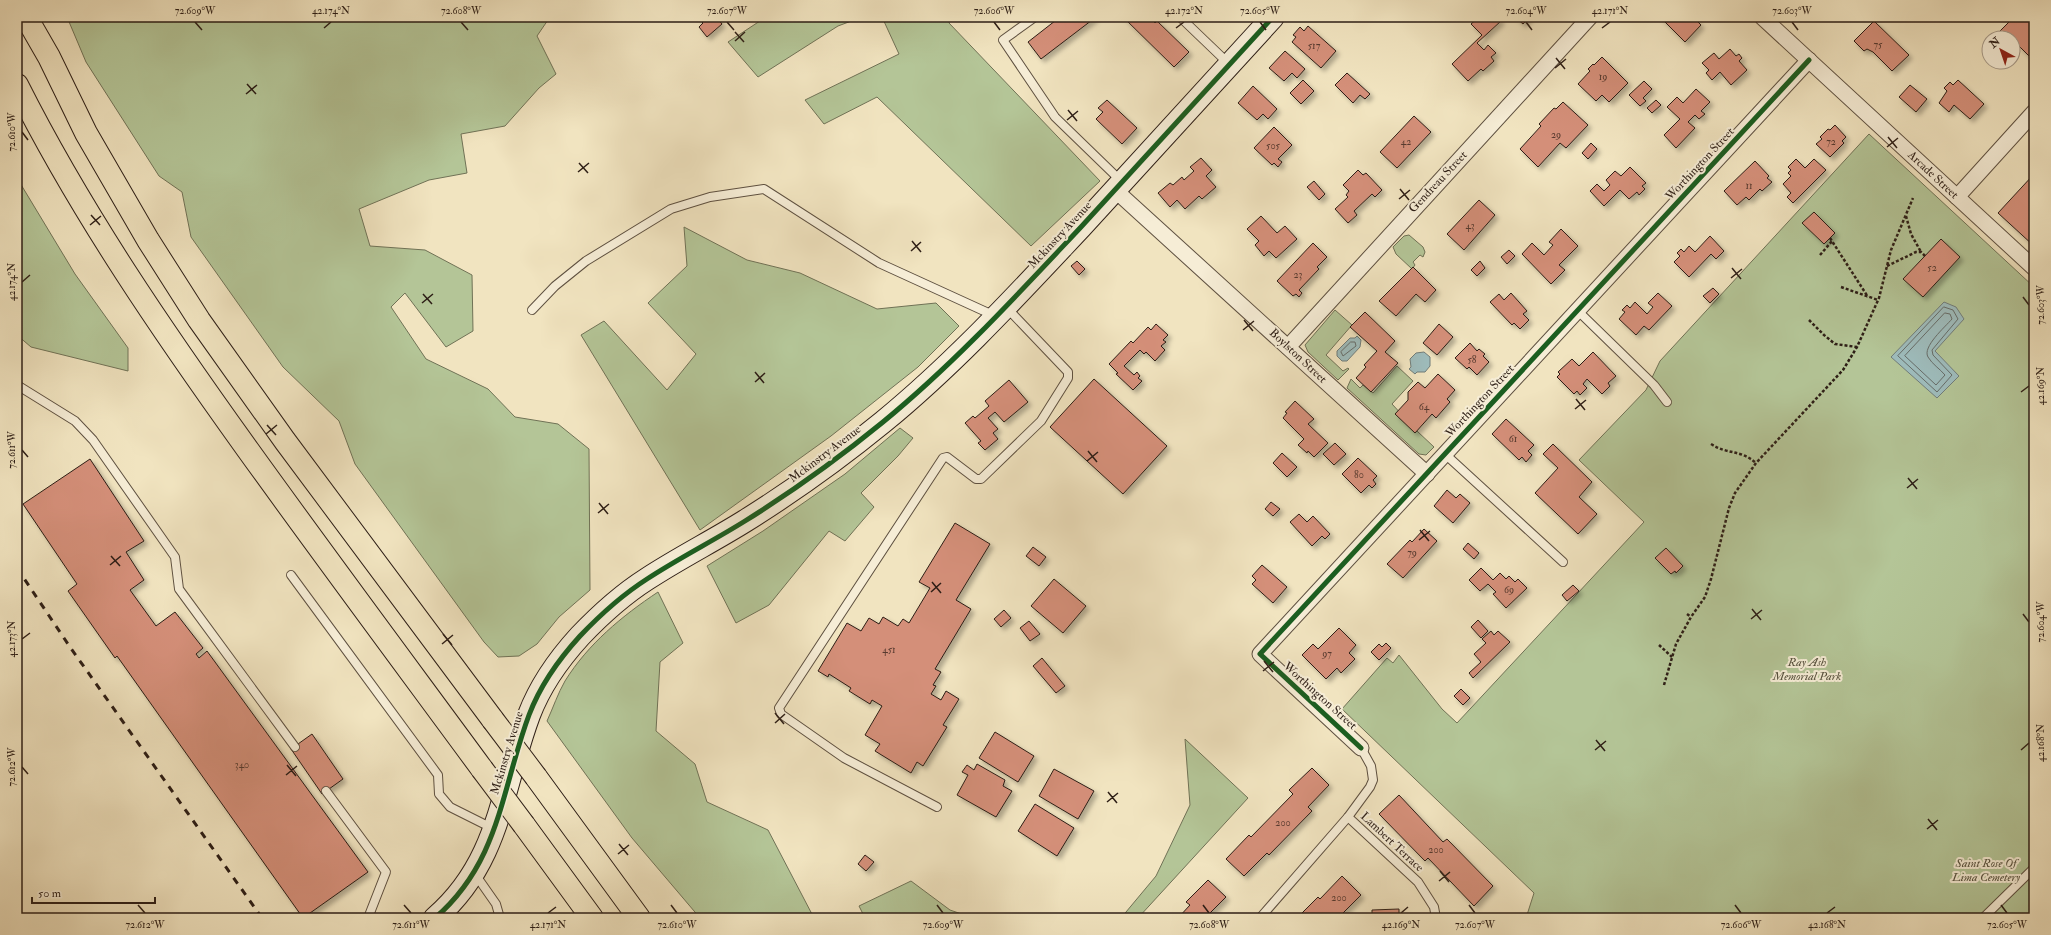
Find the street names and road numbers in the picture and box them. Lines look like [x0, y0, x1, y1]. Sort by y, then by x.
street label: Worthington Street [1662, 124, 1738, 204]
street label: Arcade Street [1904, 147, 1962, 202]
street label: Gendreau Street [1406, 148, 1471, 216]
street label: Mckinstry Avenue [1025, 198, 1095, 272]
street label: Boylston Street [1266, 326, 1330, 387]
street label: Worthington Street [1442, 361, 1518, 441]
street label: Mckinstry Avenue [786, 422, 864, 486]
street label: Worthington Street [1279, 658, 1360, 733]
street label: Mckinstry Avenue [487, 709, 527, 797]
street label: Lambert Terrace [1357, 809, 1427, 875]

